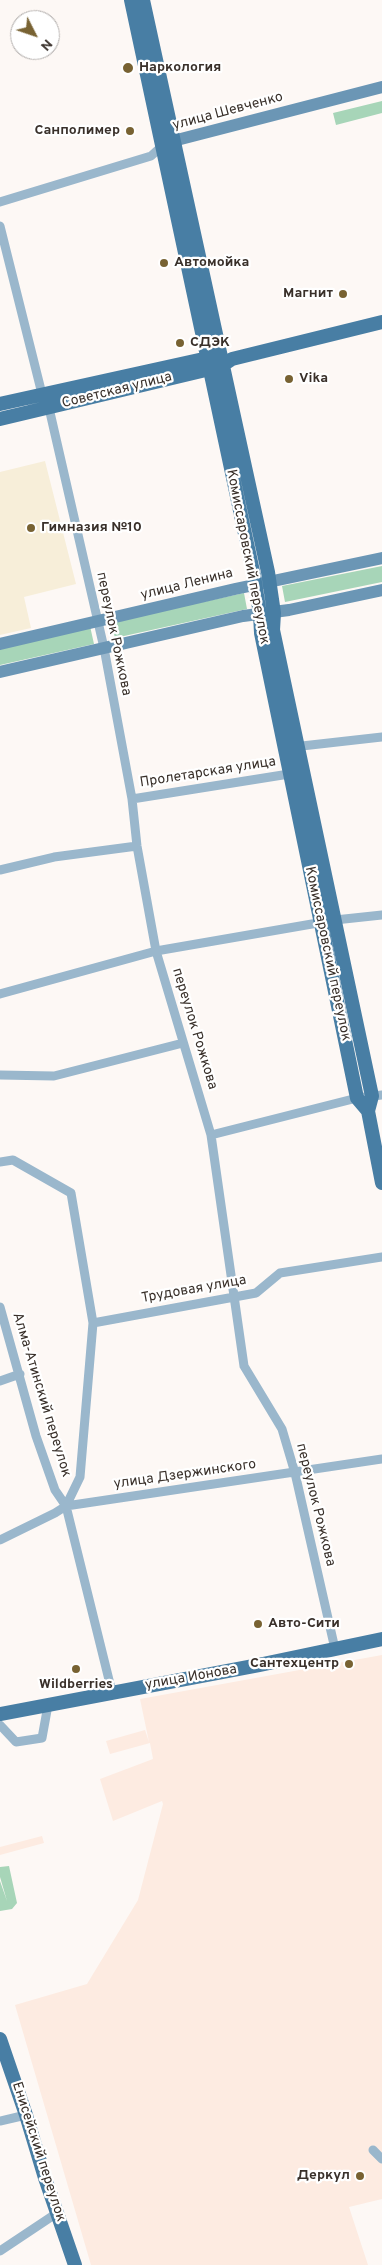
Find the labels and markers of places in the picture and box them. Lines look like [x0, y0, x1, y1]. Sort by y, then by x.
place label: Наркология [139, 60, 221, 76]
marker: Наркология [121, 61, 135, 75]
place label: Санполимер [34, 123, 120, 139]
marker: Санполимер [124, 125, 136, 137]
place label: Автомойка [174, 255, 249, 271]
marker: Автомойка [158, 257, 170, 269]
place label: Магнит [283, 286, 333, 302]
marker: Магнит [337, 288, 349, 300]
place label: СДЭК [190, 335, 230, 351]
marker: СДЭК [174, 337, 186, 349]
place label: Vika [299, 371, 328, 387]
marker: Vika [283, 373, 295, 385]
place label: Гимназия №10 [41, 520, 142, 536]
marker: Гимназия №10 [25, 522, 37, 534]
place label: Авто-Сити [268, 1616, 340, 1632]
marker: Авто-Сити [252, 1618, 264, 1630]
place label: Сантехцентр [250, 1656, 339, 1672]
marker: Сантехцентр [343, 1658, 355, 1670]
marker: Wildberries [70, 1663, 82, 1675]
place label: Wildberries [39, 1677, 113, 1693]
place label: Деркул [297, 2168, 350, 2184]
marker: Деркул [354, 2170, 366, 2182]

